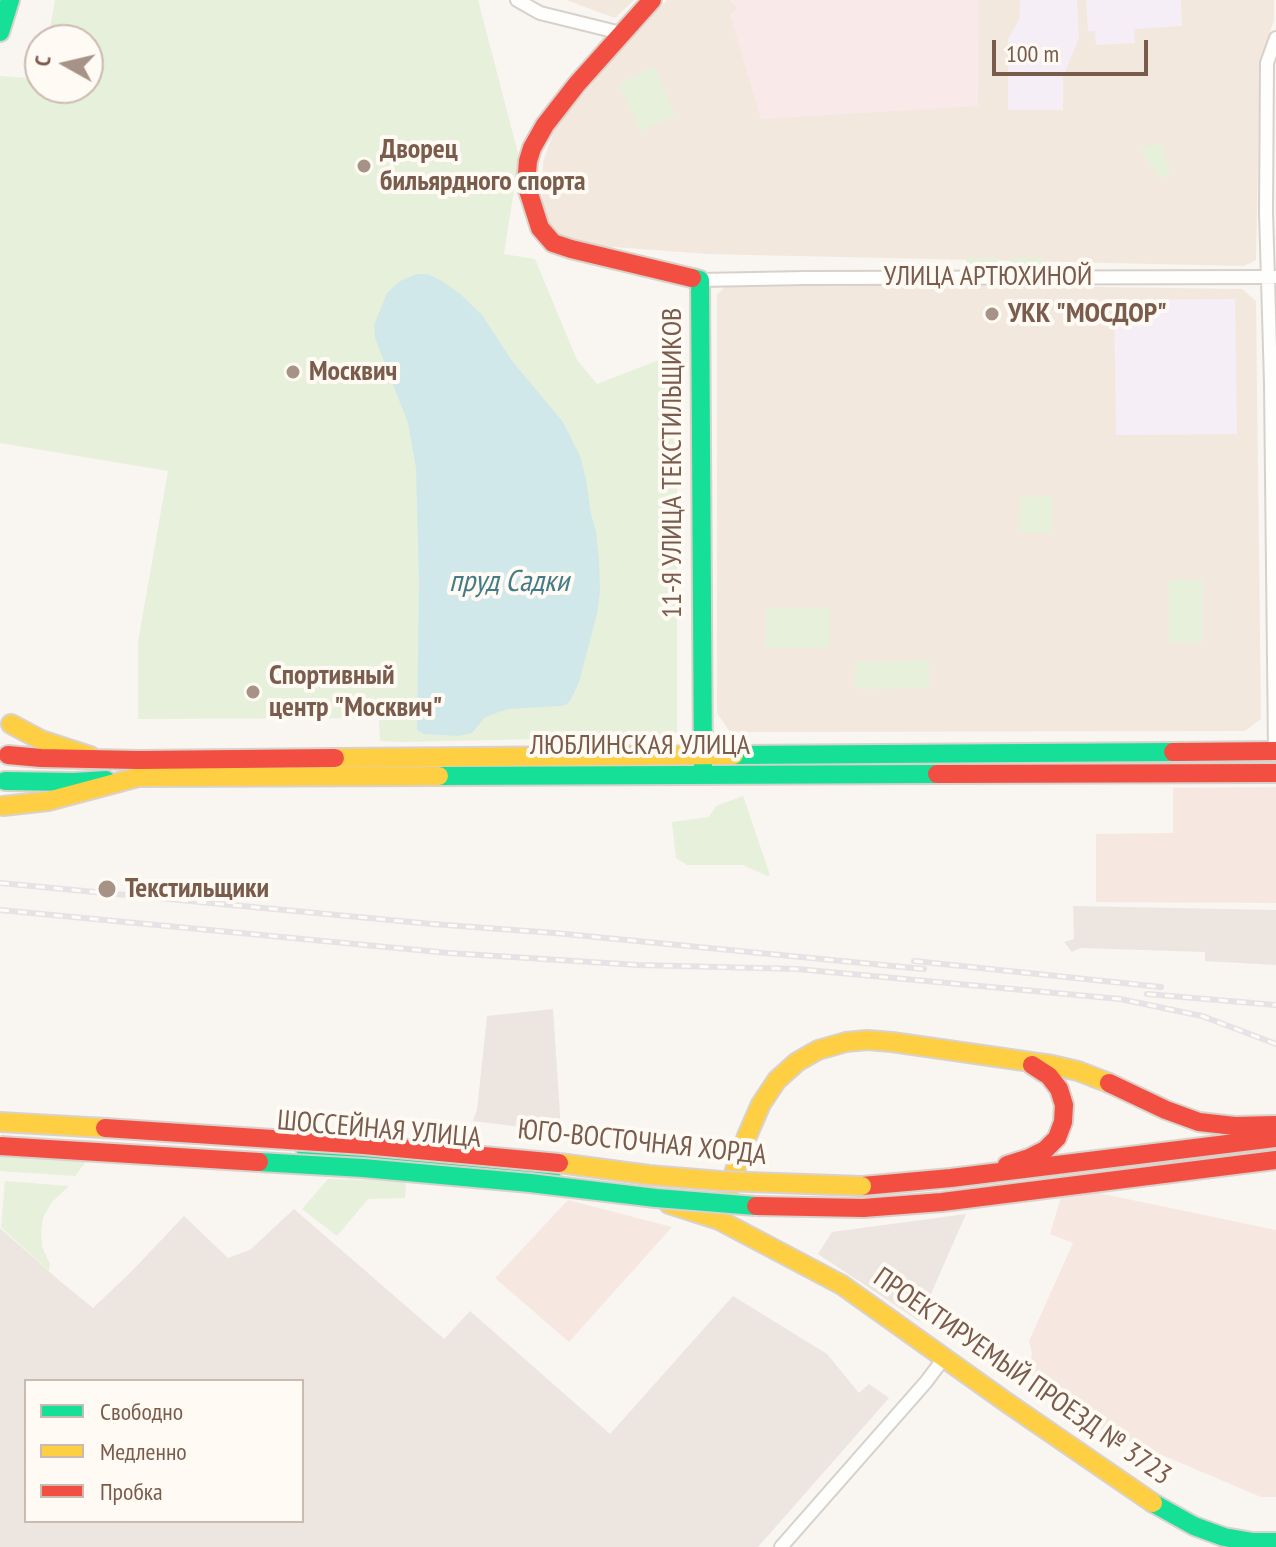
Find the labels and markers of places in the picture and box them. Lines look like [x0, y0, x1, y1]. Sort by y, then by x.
place label: Дворец бильярдного спорта [380, 133, 586, 199]
marker: Дворец бильярдного спорта [355, 157, 373, 175]
place label: УКК "МОСДОР" [1008, 297, 1167, 331]
marker: УКК "МОСДОР" [983, 305, 1001, 323]
place label: Москвич [309, 355, 397, 389]
marker: Москвич [284, 363, 302, 381]
place label: Спортивный центр "Москвич" [269, 659, 442, 725]
marker: Спортивный центр "Москвич" [244, 683, 262, 701]
place label: Текстильщики [125, 872, 269, 906]
marker: Текстильщики [96, 878, 118, 900]

